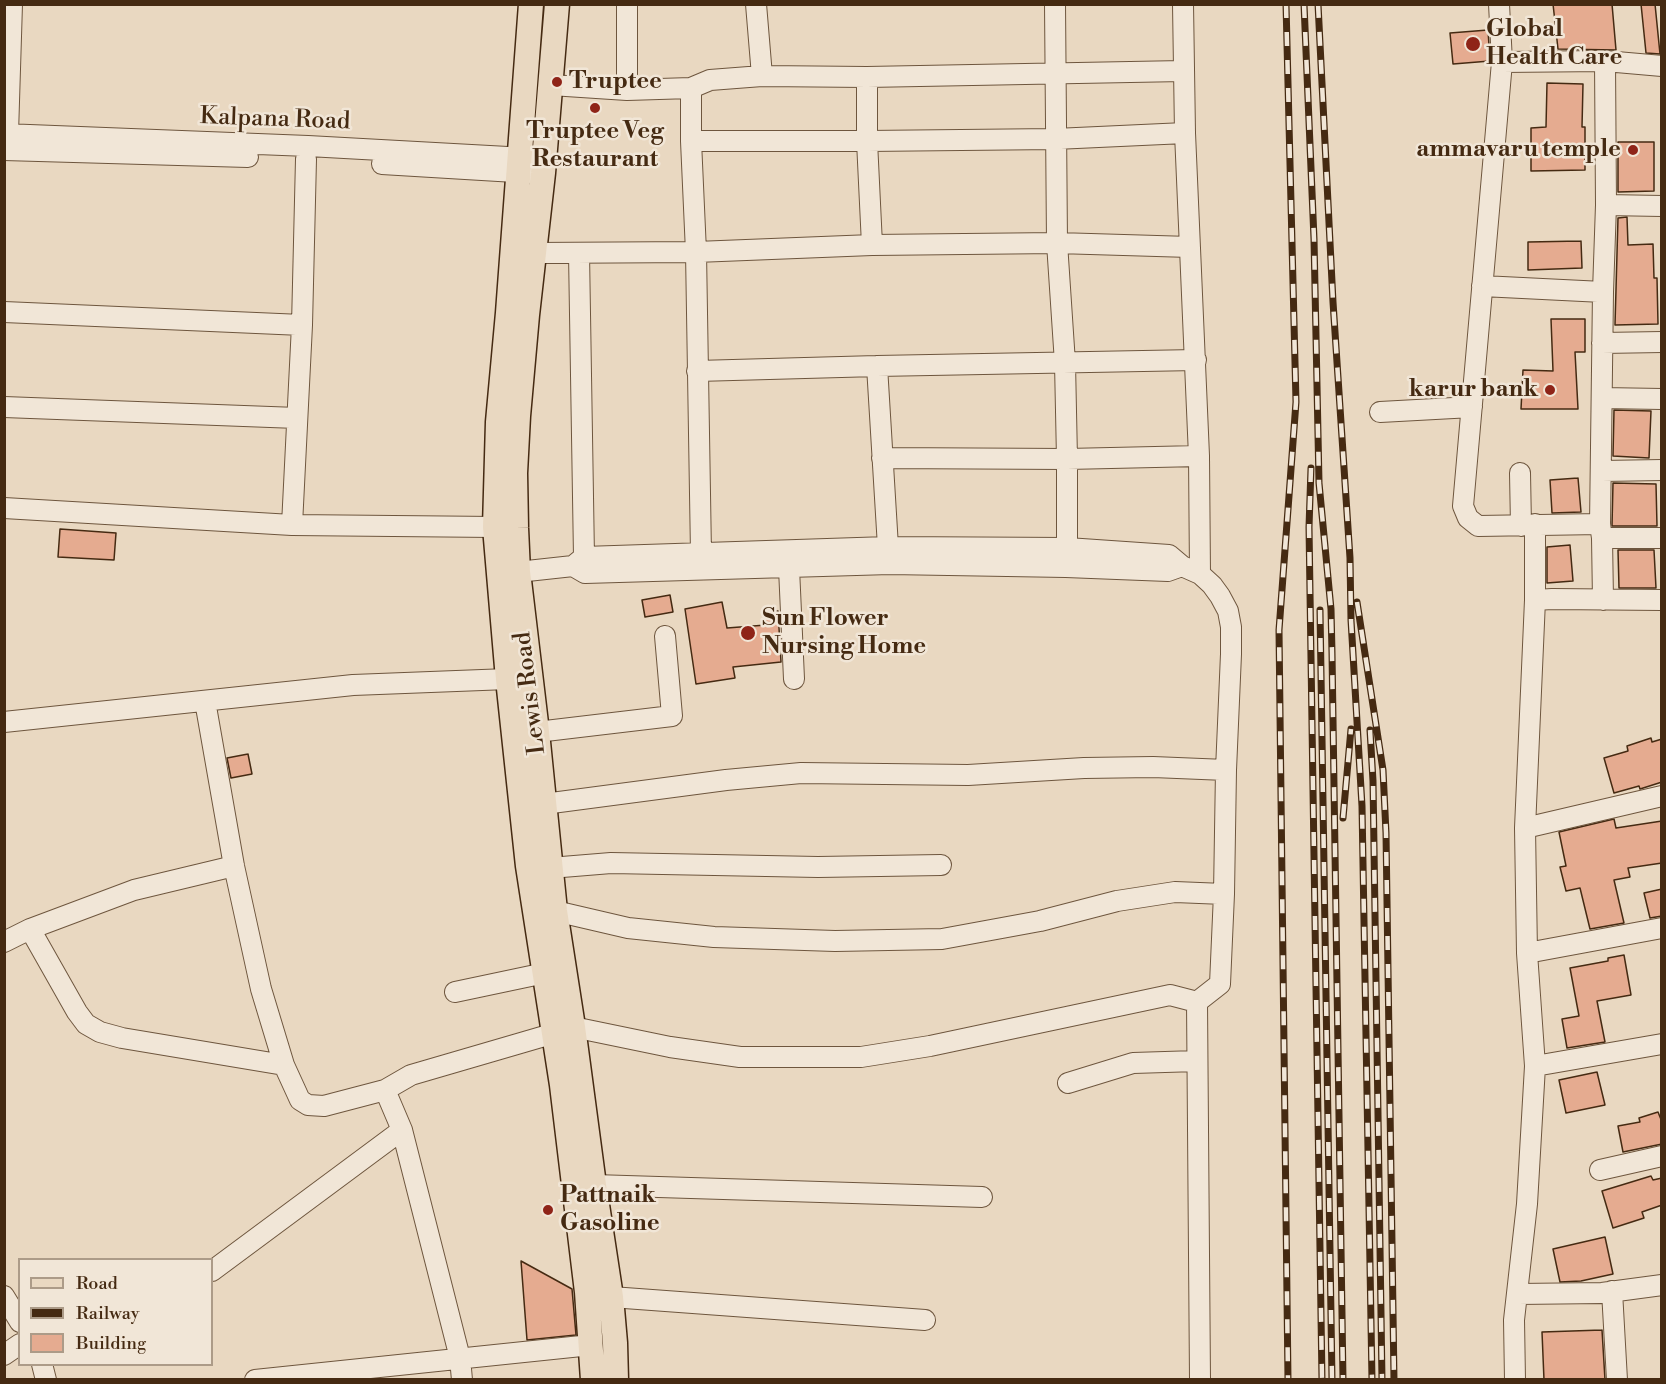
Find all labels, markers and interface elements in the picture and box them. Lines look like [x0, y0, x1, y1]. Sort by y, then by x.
place label: Global Health Care [1486, 16, 1622, 72]
marker: Global Health Care [1464, 35, 1482, 53]
place label: Truptee [569, 68, 662, 96]
marker: Truptee [550, 75, 564, 89]
marker: Truptee Veg Restaurant [588, 101, 602, 115]
street label: Kalpana Road [199, 103, 351, 137]
place label: Truptee Veg Restaurant [526, 118, 664, 174]
place label: ammavaru temple [1416, 136, 1621, 164]
marker: ammavaru temple [1626, 143, 1640, 157]
place label: karur bank [1409, 376, 1538, 404]
marker: karur bank [1543, 383, 1557, 397]
place label: Sun Flower Nursing Home [762, 605, 926, 661]
marker: Sun Flower Nursing Home [739, 624, 757, 642]
street label: Lewis Road [509, 630, 553, 756]
place label: Pattnaik Gasoline [560, 1182, 660, 1238]
marker: Pattnaik Gasoline [541, 1203, 555, 1217]
legend [18, 1258, 213, 1366]
text: Road [76, 1272, 118, 1295]
text: Railway [76, 1302, 139, 1325]
text: Building [76, 1332, 146, 1355]

